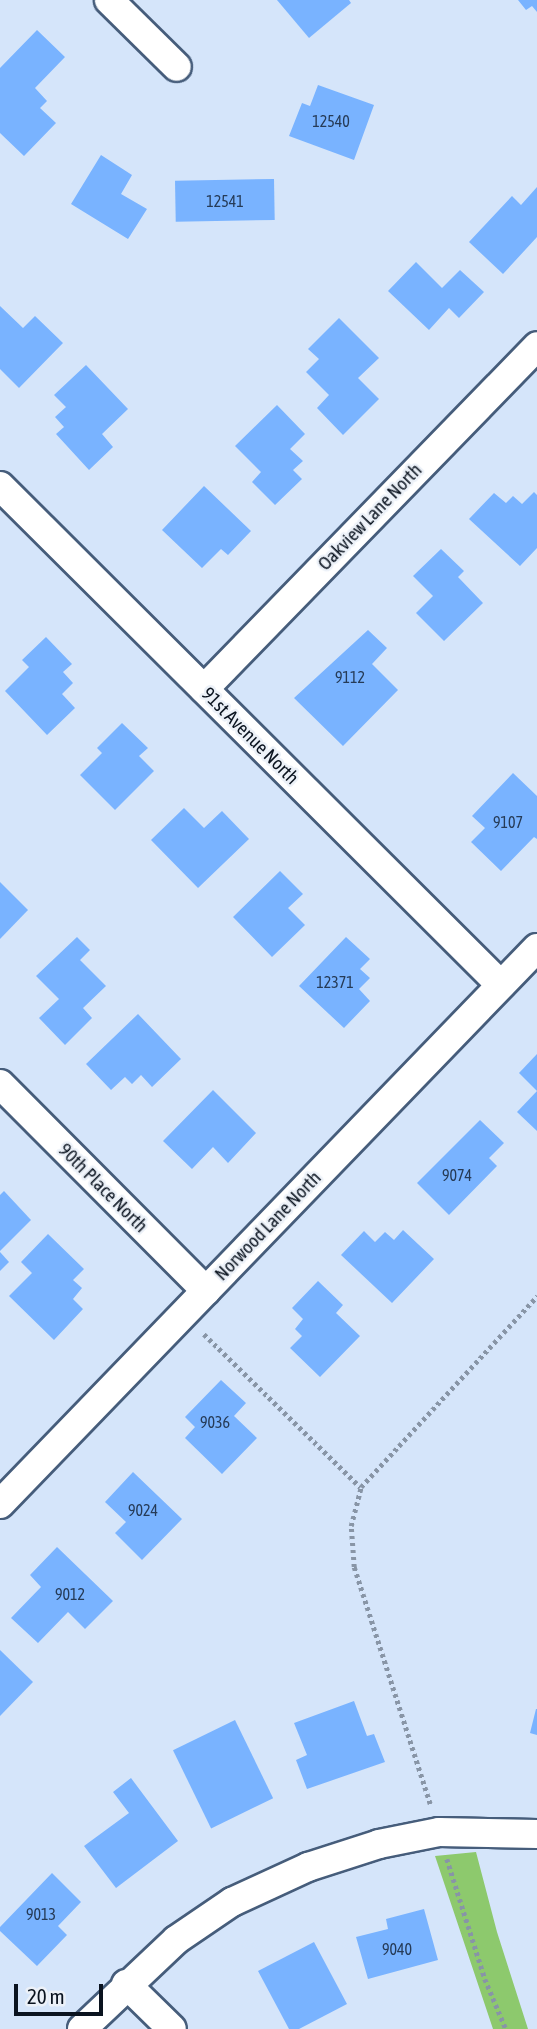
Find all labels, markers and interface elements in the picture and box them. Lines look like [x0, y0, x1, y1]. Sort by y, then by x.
house number: 12540 [312, 111, 350, 131]
house number: 12541 [206, 191, 244, 211]
street label: Oakview Lane North [313, 459, 427, 575]
house number: 9112 [335, 667, 365, 687]
street label: 91st Avenue North [197, 683, 303, 789]
house number: 9107 [493, 812, 523, 832]
house number: 12371 [316, 972, 354, 992]
street label: 90th Place North [54, 1139, 152, 1237]
house number: 9074 [442, 1165, 472, 1185]
street label: Norwood Lane North [210, 1167, 326, 1285]
house number: 9036 [200, 1412, 230, 1432]
house number: 9024 [128, 1500, 158, 1520]
house number: 9012 [55, 1584, 85, 1604]
house number: 9013 [26, 1904, 56, 1924]
house number: 9040 [382, 1939, 412, 1959]
scale bar [18, 1969, 107, 2013]
text: 20 m [27, 1984, 65, 2008]

